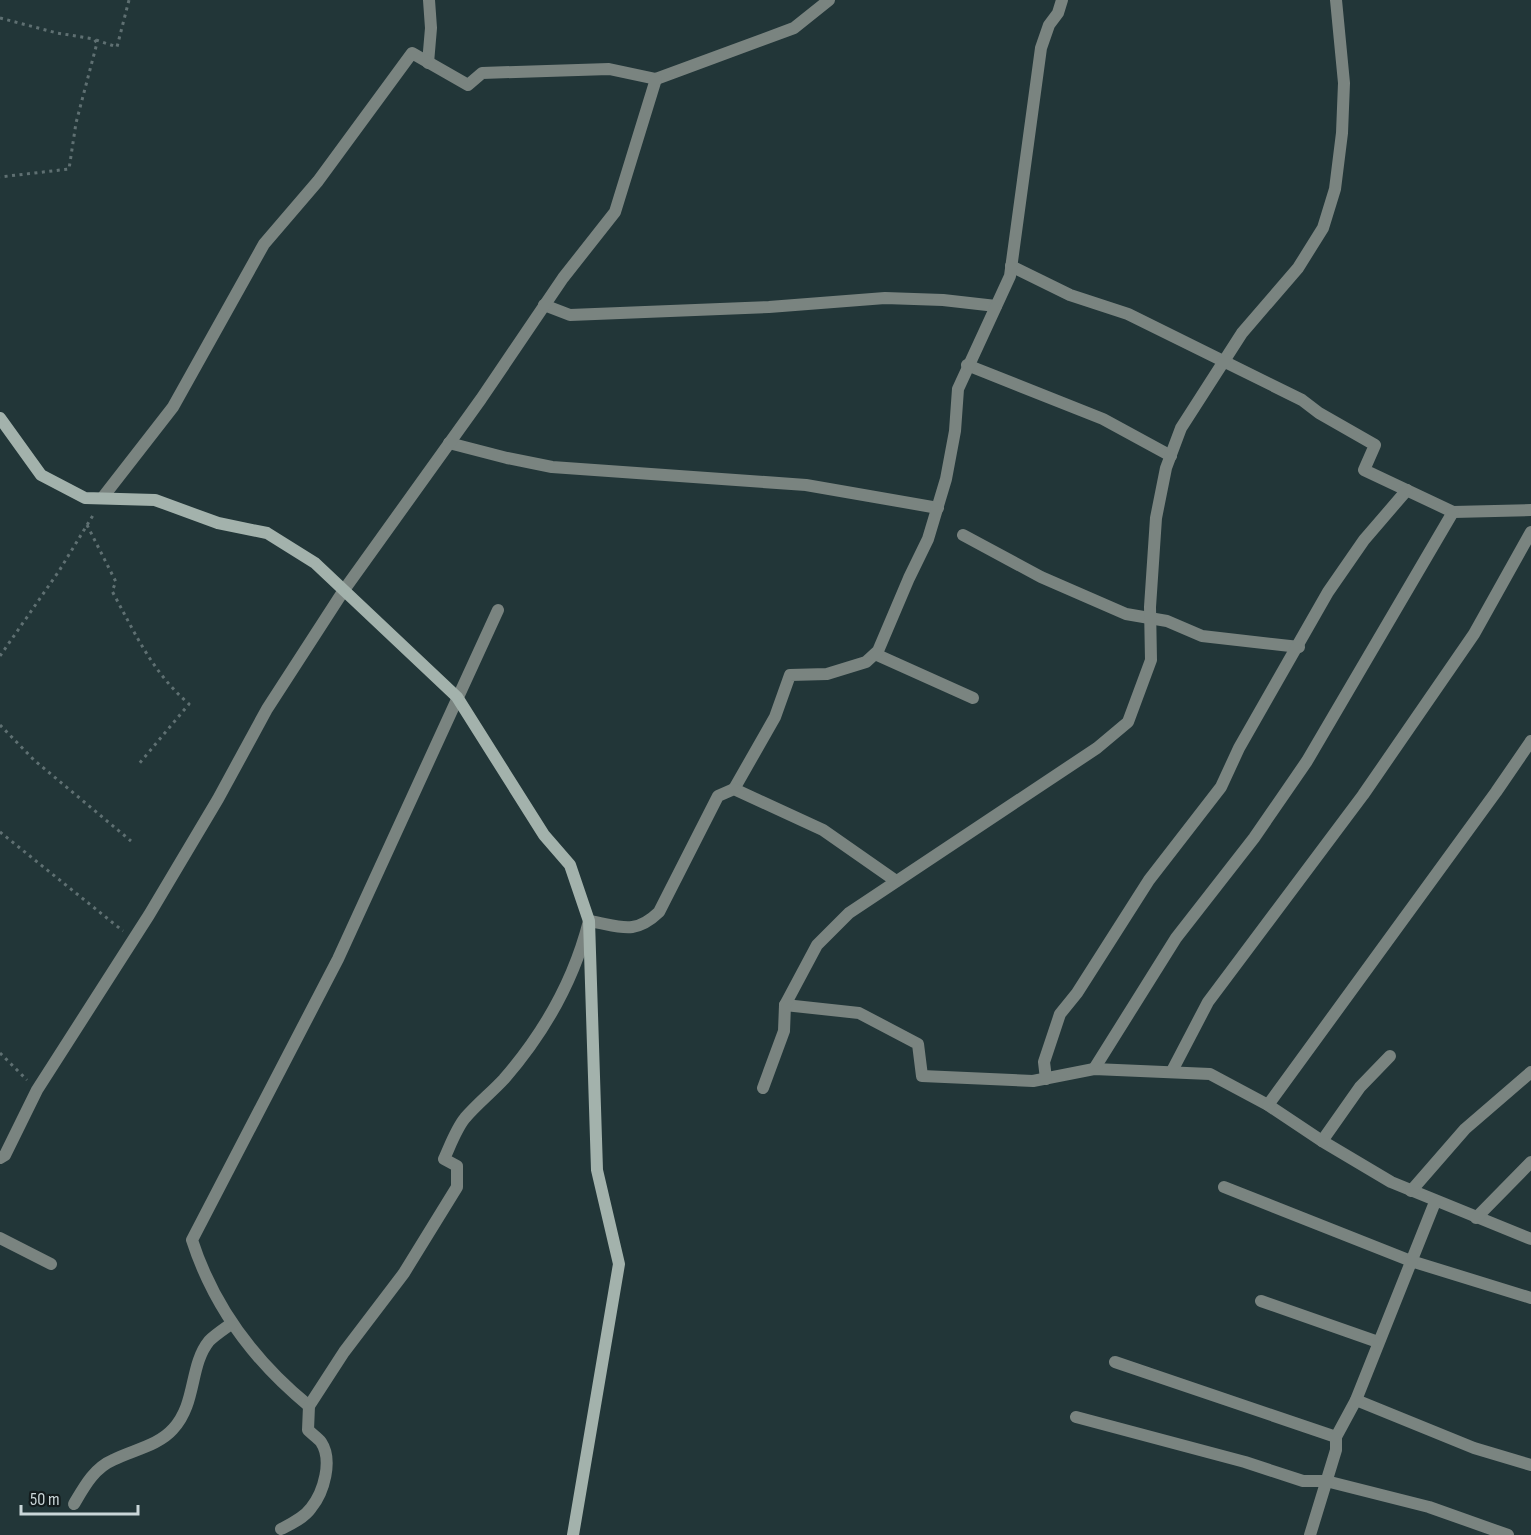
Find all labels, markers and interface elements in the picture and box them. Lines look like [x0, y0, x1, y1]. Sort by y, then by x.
scale bar [21, 1478, 138, 1516]
text: 50 m [30, 1489, 60, 1510]

